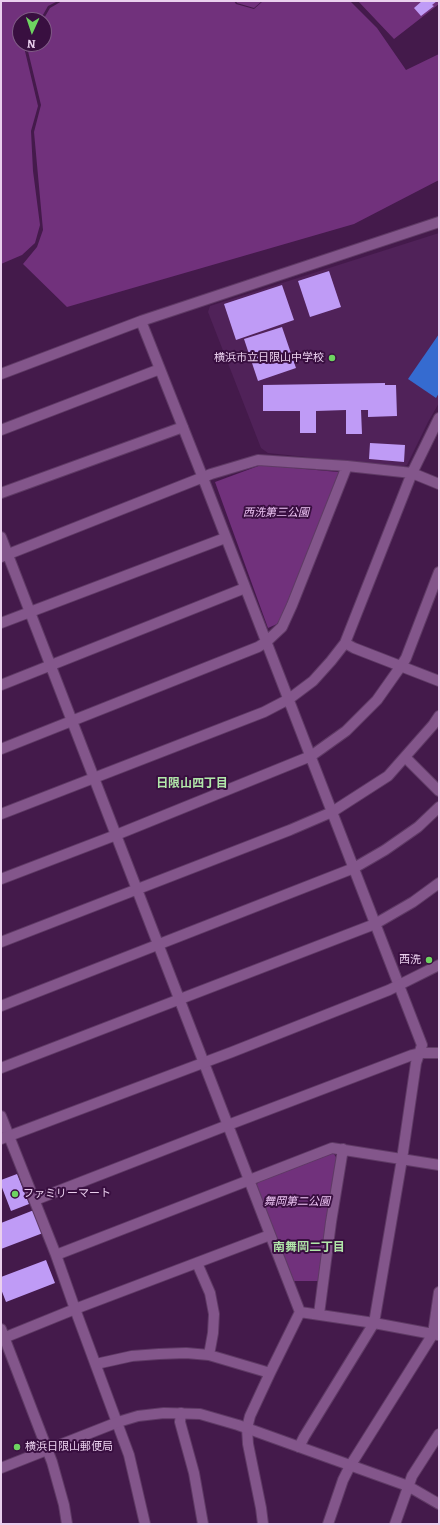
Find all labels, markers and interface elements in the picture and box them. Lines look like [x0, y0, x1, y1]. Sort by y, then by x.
north arrow [12, 12, 52, 52]
text: N [27, 37, 36, 50]
place label: 横浜市立日限山中学校 [214, 351, 324, 365]
marker: 横浜市立日限山中学校 [327, 353, 337, 363]
park label: 西洗第三公園 [243, 506, 309, 520]
district label: 日限山四丁目 [156, 777, 228, 791]
place label: 西洗 [399, 953, 421, 967]
marker: 西洗 [424, 955, 434, 965]
place label: ファミリーマート [23, 1187, 111, 1201]
marker: ファミリーマート [10, 1189, 20, 1199]
park label: 舞岡第二公園 [264, 1195, 330, 1209]
district label: 南舞岡二丁目 [273, 1241, 345, 1255]
place label: 横浜日限山郵便局 [25, 1440, 113, 1454]
marker: 横浜日限山郵便局 [12, 1442, 22, 1452]

